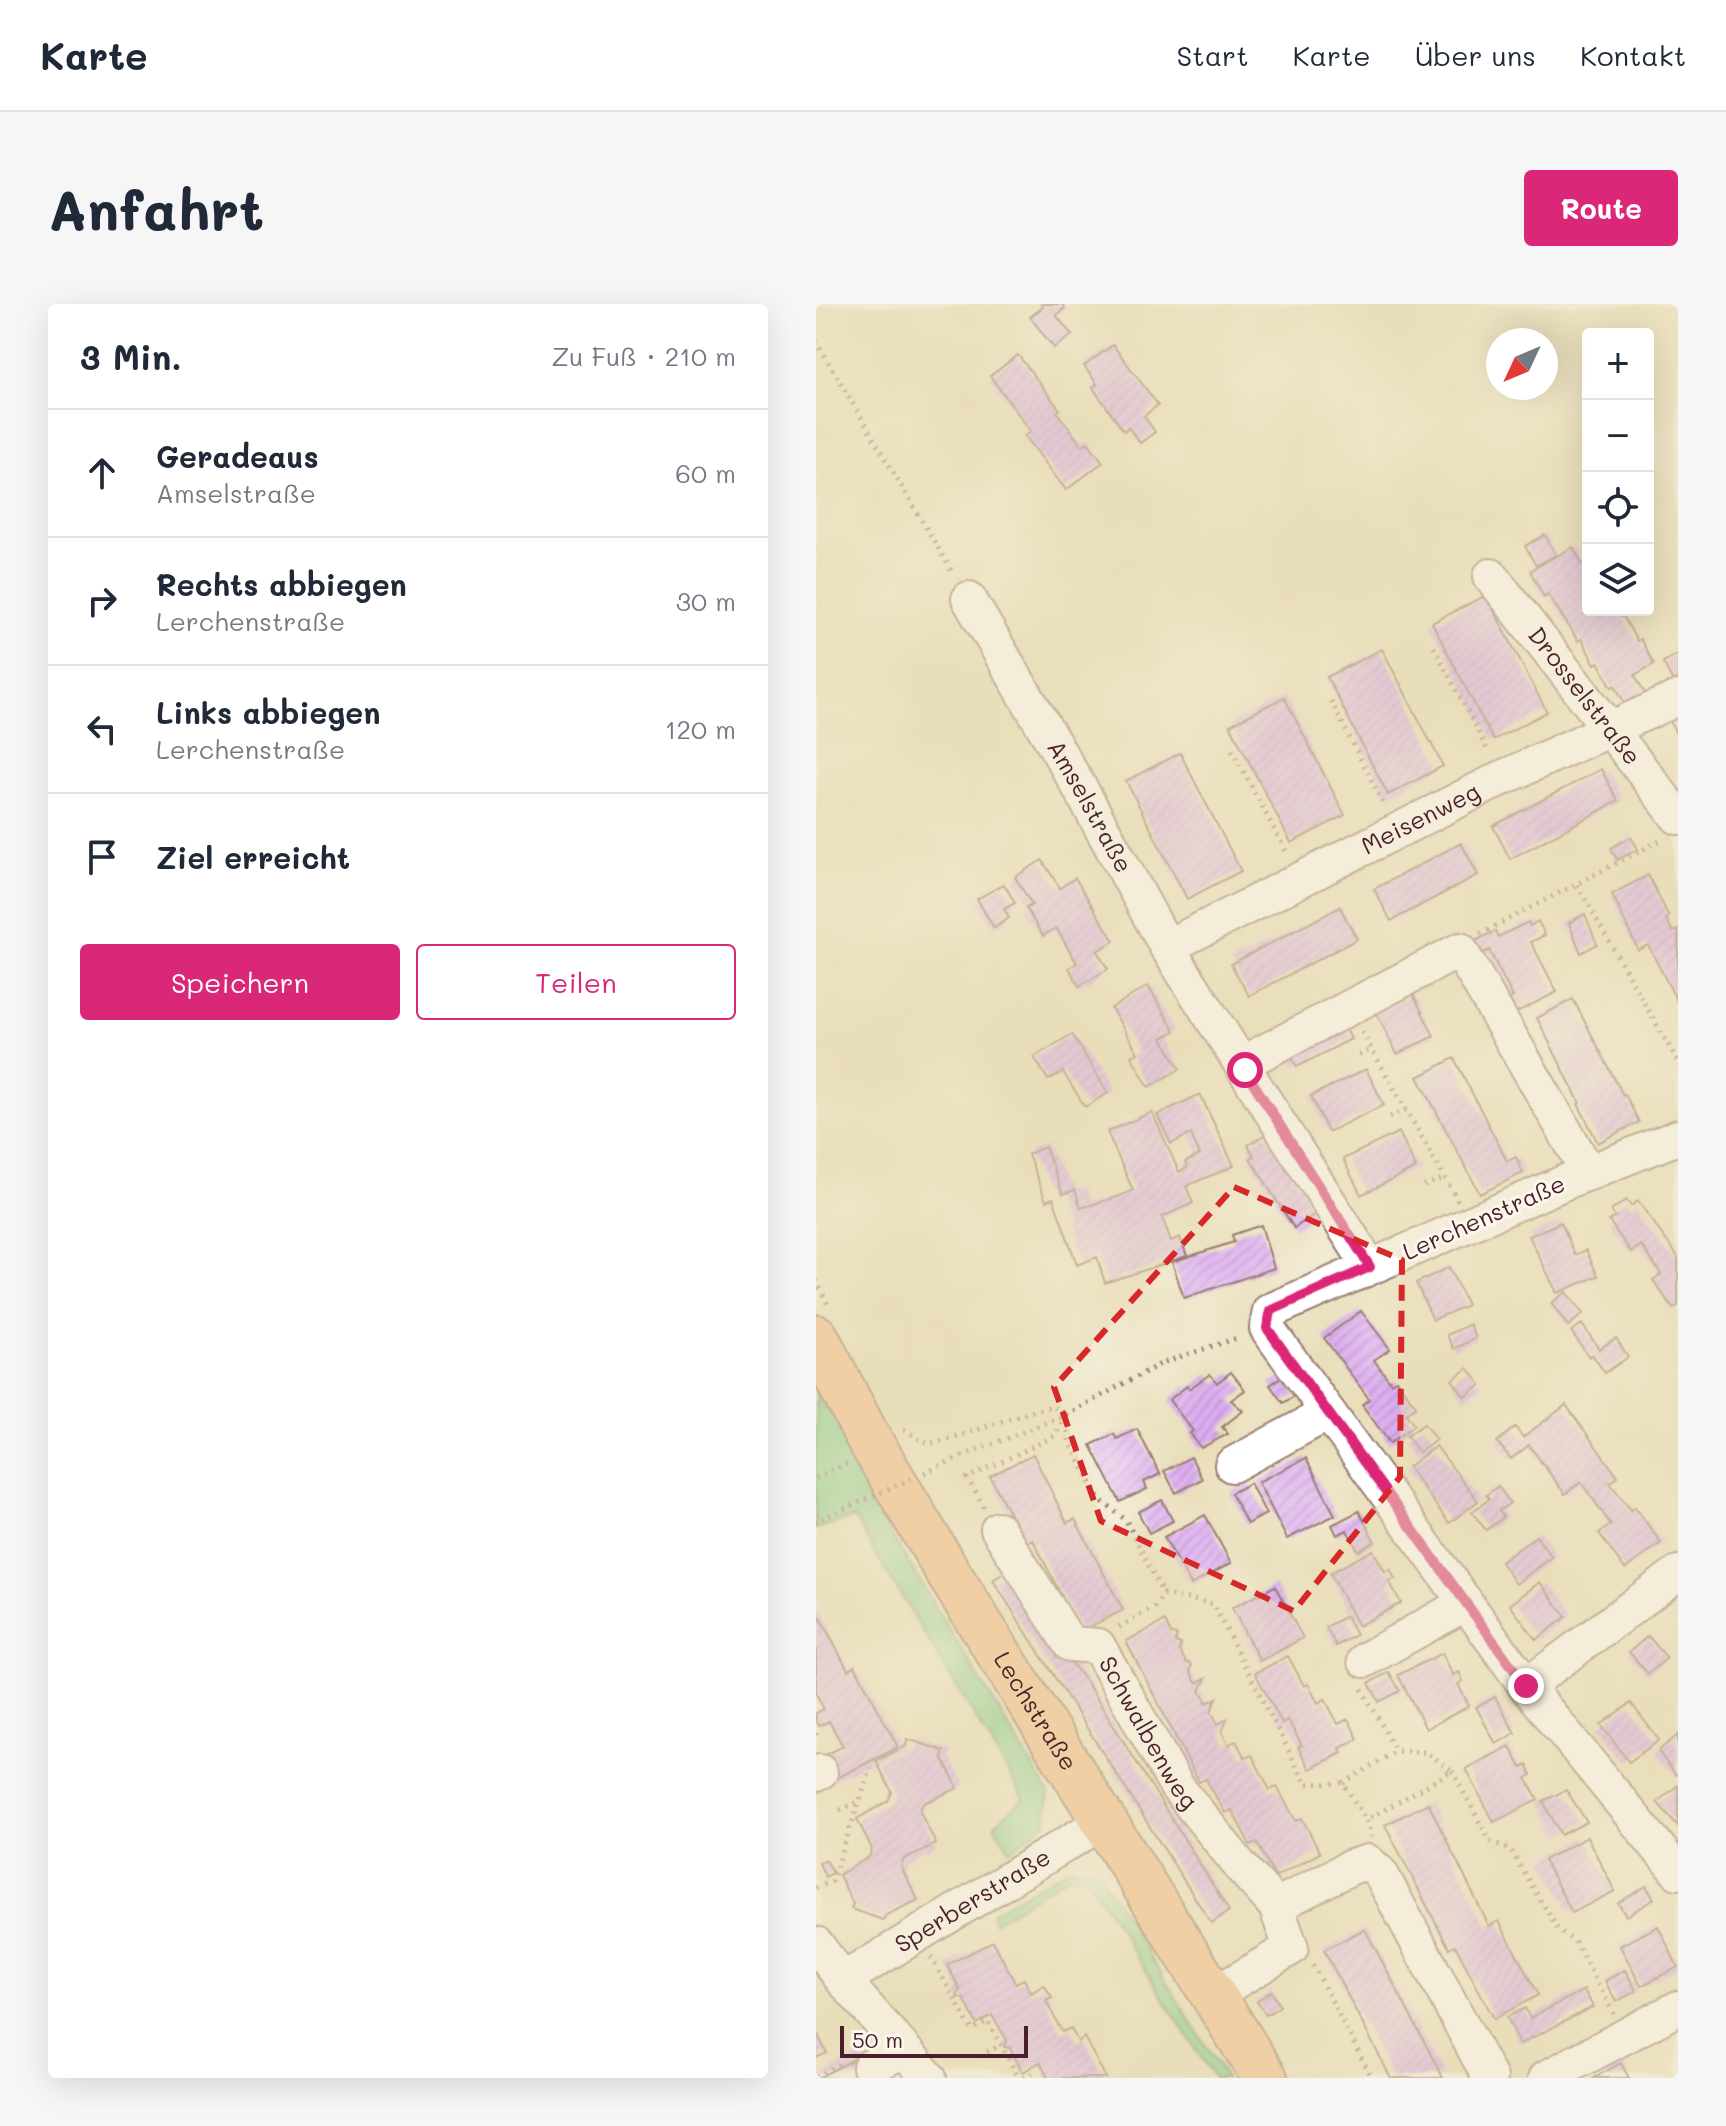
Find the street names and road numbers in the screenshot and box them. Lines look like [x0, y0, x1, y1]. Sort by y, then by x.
street label: Drosselstraße [1522, 620, 1649, 770]
street label: Amselstraße [1041, 734, 1140, 878]
street label: Meisenweg [1355, 775, 1484, 861]
street label: Lerchenstraße [1397, 1167, 1569, 1266]
street label: Lechstraße [988, 1645, 1085, 1776]
street label: Schwalbenweg [1093, 1650, 1206, 1815]
street label: Sperberstraße [888, 1840, 1056, 1959]

